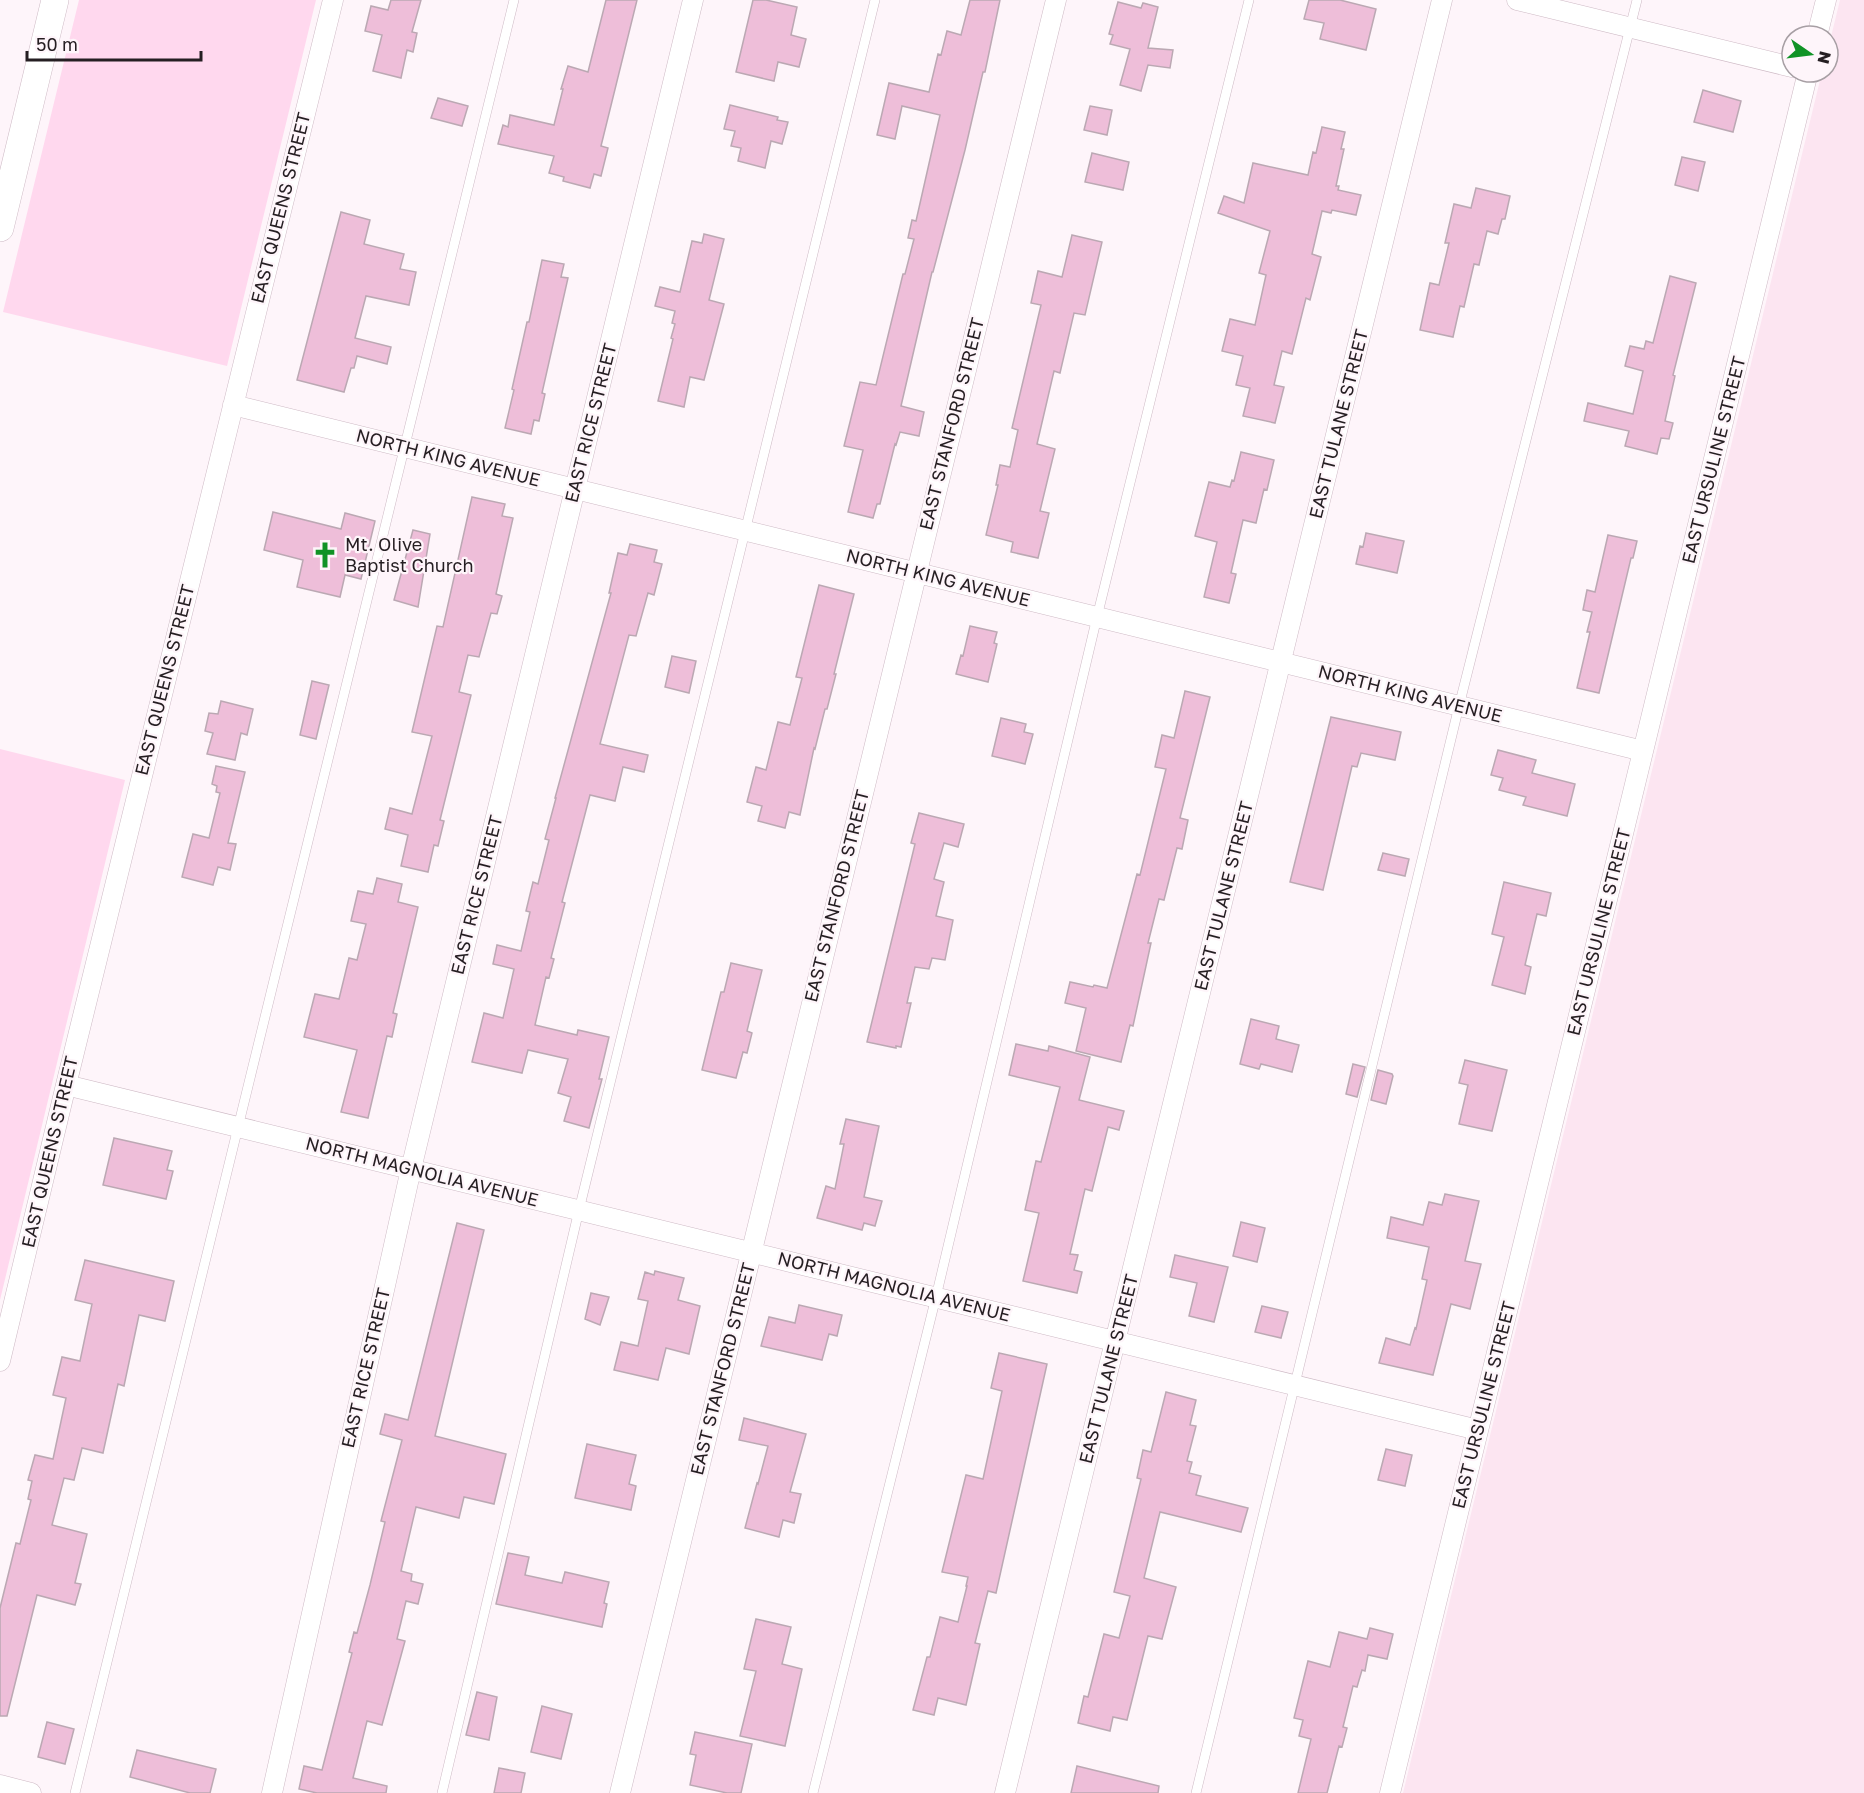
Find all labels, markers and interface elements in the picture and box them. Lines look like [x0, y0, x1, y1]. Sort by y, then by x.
scale bar [27, 24, 201, 62]
north arrow [1780, 24, 1840, 84]
text: 50 m [36, 33, 78, 55]
text: N [1813, 49, 1836, 66]
street label: EAST QUEENS STREET [246, 110, 314, 306]
street label: EAST STANFORD STREET [914, 315, 988, 532]
street label: EAST TULANE STREET [1304, 327, 1372, 521]
street label: EAST RICE STREET [560, 341, 620, 505]
street label: EAST URSULINE STREET [1677, 354, 1749, 566]
street label: NORTH KING AVENUE [354, 424, 542, 491]
place label: Mt. Olive Baptist Church [345, 533, 473, 576]
church icon: Mt. Olive Baptist Church [310, 540, 340, 570]
street label: NORTH KING AVENUE [844, 544, 1032, 611]
street label: EAST QUEENS STREET [130, 582, 198, 778]
street label: NORTH KING AVENUE [1316, 660, 1504, 727]
street label: EAST STANFORD STREET [799, 787, 873, 1004]
street label: EAST TULANE STREET [1189, 799, 1257, 993]
street label: EAST RICE STREET [446, 813, 506, 977]
street label: EAST URSULINE STREET [1562, 826, 1634, 1038]
street label: EAST QUEENS STREET [16, 1054, 82, 1250]
street label: NORTH MAGNOLIA AVENUE [304, 1131, 541, 1211]
street label: NORTH MAGNOLIA AVENUE [776, 1246, 1013, 1326]
street label: EAST STANFORD STREET [685, 1260, 759, 1477]
street label: EAST TULANE STREET [1074, 1272, 1142, 1466]
street label: EAST RICE STREET [336, 1286, 394, 1450]
street label: EAST URSULINE STREET [1447, 1299, 1519, 1511]

